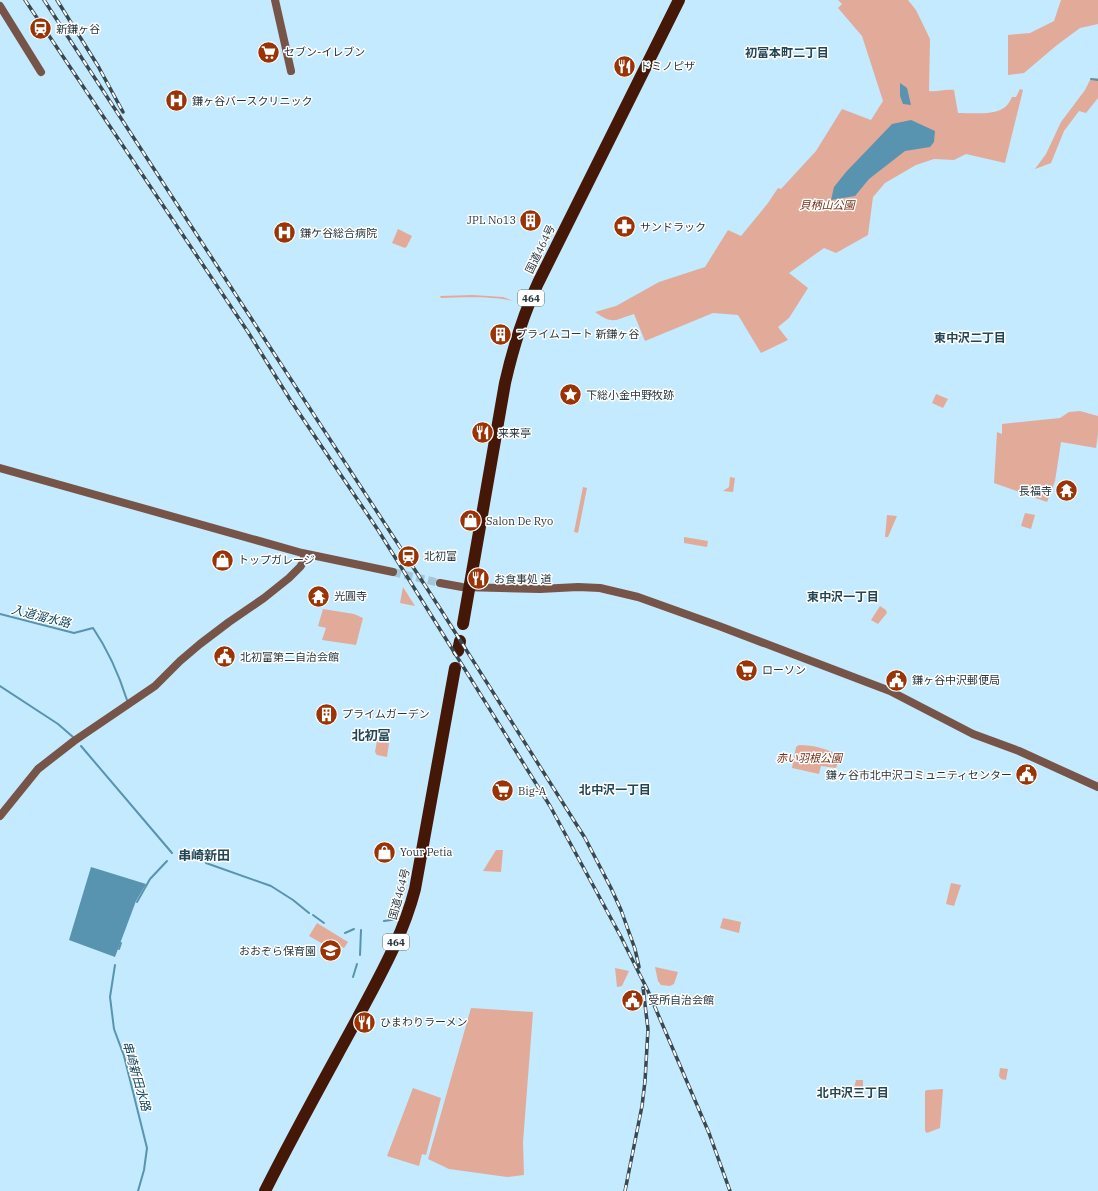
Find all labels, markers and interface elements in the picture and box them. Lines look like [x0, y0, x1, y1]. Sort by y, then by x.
station icon: 新鎌ヶ谷 [28, 16, 54, 42]
place label: 新鎌ヶ谷 [56, 22, 100, 36]
supermarket icon: セブン-イレブン [256, 39, 282, 65]
place label: セブン-イレブン [284, 45, 365, 59]
district label: 初富本町二丁目 [745, 45, 829, 60]
restaurant icon: ドミノピザ [611, 53, 637, 79]
place label: ドミノピザ [640, 59, 695, 73]
hospital icon: 鎌ヶ谷バースクリニック [163, 88, 189, 114]
place label: 鎌ヶ谷バースクリニック [192, 94, 312, 108]
park label: 貝柄山公園 [800, 198, 856, 212]
building icon: JPL No13 [518, 207, 544, 233]
place label: JPL No13 [467, 213, 516, 227]
pharmacy icon: サンドラック [611, 214, 637, 240]
hospital icon: 鎌ケ谷総合病院 [272, 220, 298, 246]
place label: サンドラック [640, 220, 706, 234]
street label: 国道464号 [522, 222, 558, 276]
place label: 鎌ケ谷総合病院 [300, 226, 377, 240]
road number: 464 [518, 290, 544, 306]
building icon: プライムコート 新鎌ヶ谷 [488, 321, 514, 347]
place label: プライムコート 新鎌ヶ谷 [516, 327, 639, 341]
district label: 東中沢二丁目 [934, 330, 1006, 345]
place icon: 下総小金中野牧跡 [558, 382, 584, 408]
place label: 下総小金中野牧跡 [586, 388, 674, 402]
restaurant icon: 来来亭 [470, 420, 496, 446]
place label: 来来亭 [498, 426, 531, 440]
temple icon: 長福寺 [1054, 478, 1080, 504]
place label: 長福寺 [1019, 484, 1052, 498]
shop icon: Salon De Ryo [457, 508, 483, 534]
place label: Salon De Ryo [486, 514, 553, 528]
station icon: 北初富 [396, 543, 422, 569]
shop icon: トップガレージ [210, 547, 236, 573]
place label: 北初富 [424, 549, 457, 563]
place label: トップガレージ [238, 553, 315, 567]
restaurant icon: お食事処 道 [466, 566, 492, 592]
place label: お食事処 道 [494, 572, 552, 586]
temple icon: 光圓寺 [305, 583, 331, 609]
place label: 光圓寺 [334, 589, 367, 603]
district label: 東中沢一丁目 [807, 589, 879, 604]
water label: 入道溜水路 [10, 601, 73, 631]
public building icon: 北初富第二自治会館 [211, 644, 237, 670]
place label: 北初富第二自治会館 [240, 650, 339, 664]
supermarket icon: ローソン [734, 657, 760, 683]
place label: ローソン [762, 663, 806, 677]
public building icon: 鎌ヶ谷中沢郵便局 [883, 667, 909, 693]
place label: 鎌ヶ谷中沢郵便局 [912, 673, 1000, 687]
building icon: プライムガーデン [313, 701, 339, 727]
place label: プライムガーデン [342, 707, 430, 721]
district label: 北初富 [351, 727, 391, 744]
park label: 赤い羽根公園 [776, 751, 844, 765]
public building icon: 鎌ヶ谷市北中沢コミュニティセンター [1014, 762, 1040, 788]
place label: 鎌ヶ谷市北中沢コミュニティセンター [826, 768, 1012, 782]
supermarket icon: Big-A [490, 778, 516, 804]
district label: 北中沢一丁目 [579, 782, 651, 797]
place label: Big-A [518, 784, 547, 798]
shop icon: Your Petia [371, 839, 397, 865]
place label: Your Petia [400, 845, 453, 859]
district label: 串崎新田 [178, 847, 230, 864]
street label: 国道464号 [385, 867, 413, 921]
road number: 464 [383, 934, 409, 950]
school or university icon: おおぞら保育園 [318, 938, 344, 964]
place label: おおぞら保育園 [239, 944, 316, 958]
public building icon: 受所自治会館 [619, 987, 645, 1013]
place label: 受所自治会館 [648, 993, 714, 1007]
restaurant icon: ひまわりラーメン [352, 1009, 378, 1035]
place label: ひまわりラーメン [380, 1015, 468, 1029]
water label: 串崎新田水路 [120, 1039, 154, 1114]
district label: 北中沢三丁目 [817, 1085, 889, 1100]

